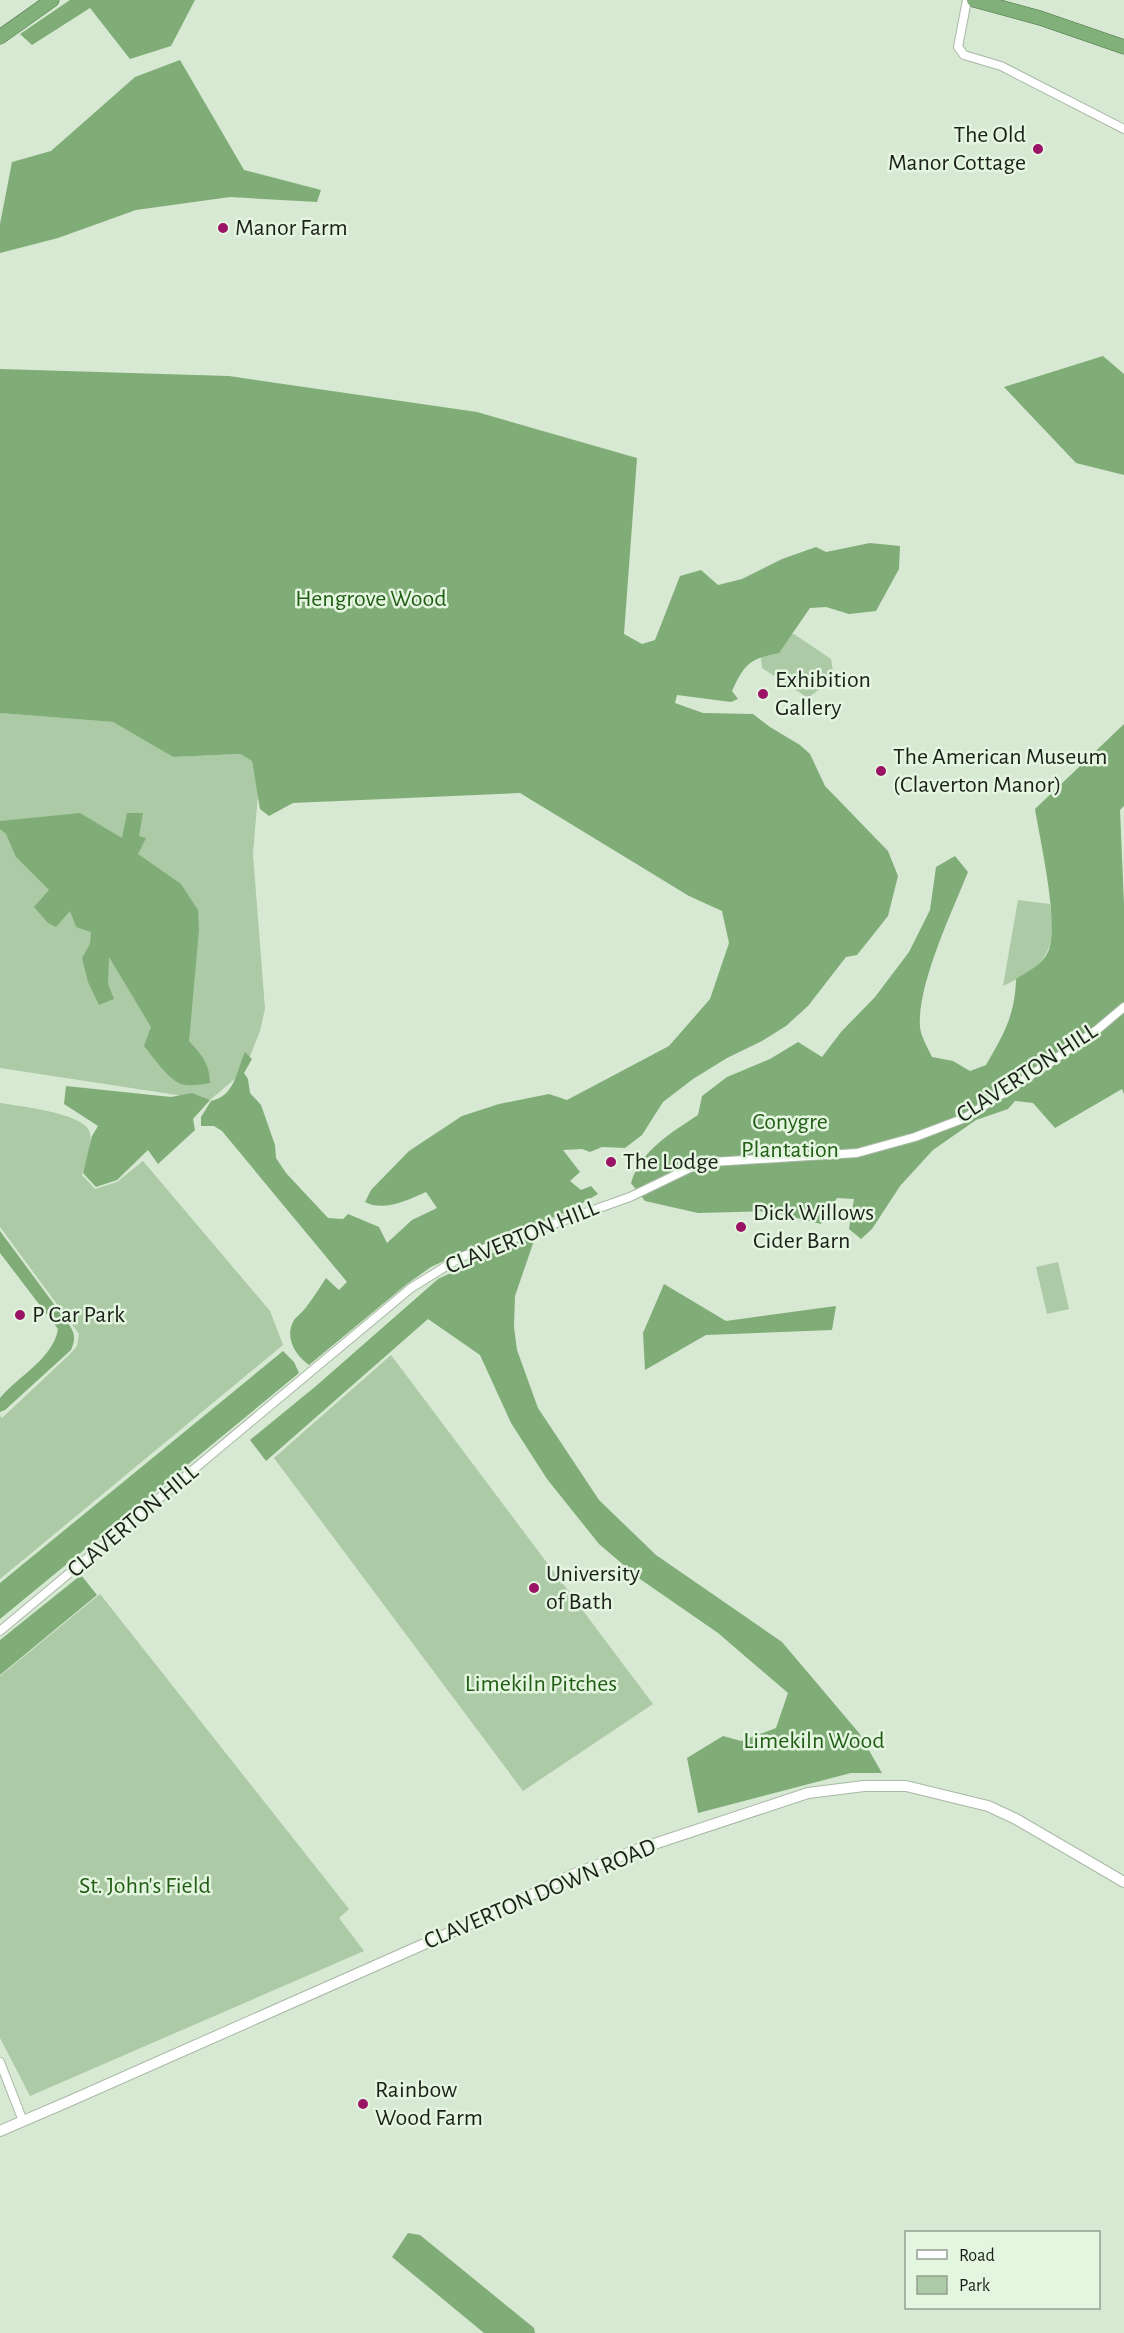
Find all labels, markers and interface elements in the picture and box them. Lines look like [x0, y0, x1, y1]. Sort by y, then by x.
place label: The Old Manor Cottage [888, 123, 1026, 175]
marker: The Old Manor Cottage [1031, 142, 1045, 156]
place label: Manor Farm [235, 216, 348, 240]
marker: Manor Farm [216, 221, 230, 235]
park label: Hengrove Wood [295, 587, 447, 611]
place label: Exhibition Gallery [775, 668, 871, 720]
marker: Exhibition Gallery [756, 687, 770, 701]
place label: The American Museum (Claverton Manor) [893, 745, 1108, 797]
marker: The American Museum (Claverton Manor) [874, 764, 888, 778]
street label: CLAVERTON HILL [952, 1019, 1102, 1127]
park label: Conygre Plantation [741, 1110, 839, 1162]
place label: The Lodge [623, 1150, 719, 1174]
marker: The Lodge [604, 1155, 618, 1169]
street label: CLAVERTON HILL [442, 1195, 602, 1279]
place label: Dick Willows Cider Barn [753, 1201, 874, 1253]
marker: Dick Willows Cider Barn [734, 1220, 748, 1234]
place label: P Car Park [32, 1303, 125, 1327]
marker: P Car Park [13, 1308, 27, 1322]
street label: CLAVERTON HILL [63, 1460, 203, 1582]
place label: University of Bath [546, 1562, 640, 1614]
marker: University of Bath [527, 1581, 541, 1595]
park label: Limekiln Pitches [465, 1672, 617, 1696]
park label: Limekiln Wood [743, 1729, 885, 1753]
street label: CLAVERTON DOWN ROAD [421, 1834, 659, 1954]
park label: St. John's Field [79, 1874, 211, 1898]
place label: Rainbow Wood Farm [375, 2078, 483, 2130]
marker: Rainbow Wood Farm [356, 2097, 370, 2111]
legend [905, 2231, 1100, 2309]
text: Road [959, 2247, 995, 2265]
text: Park [959, 2277, 991, 2295]

